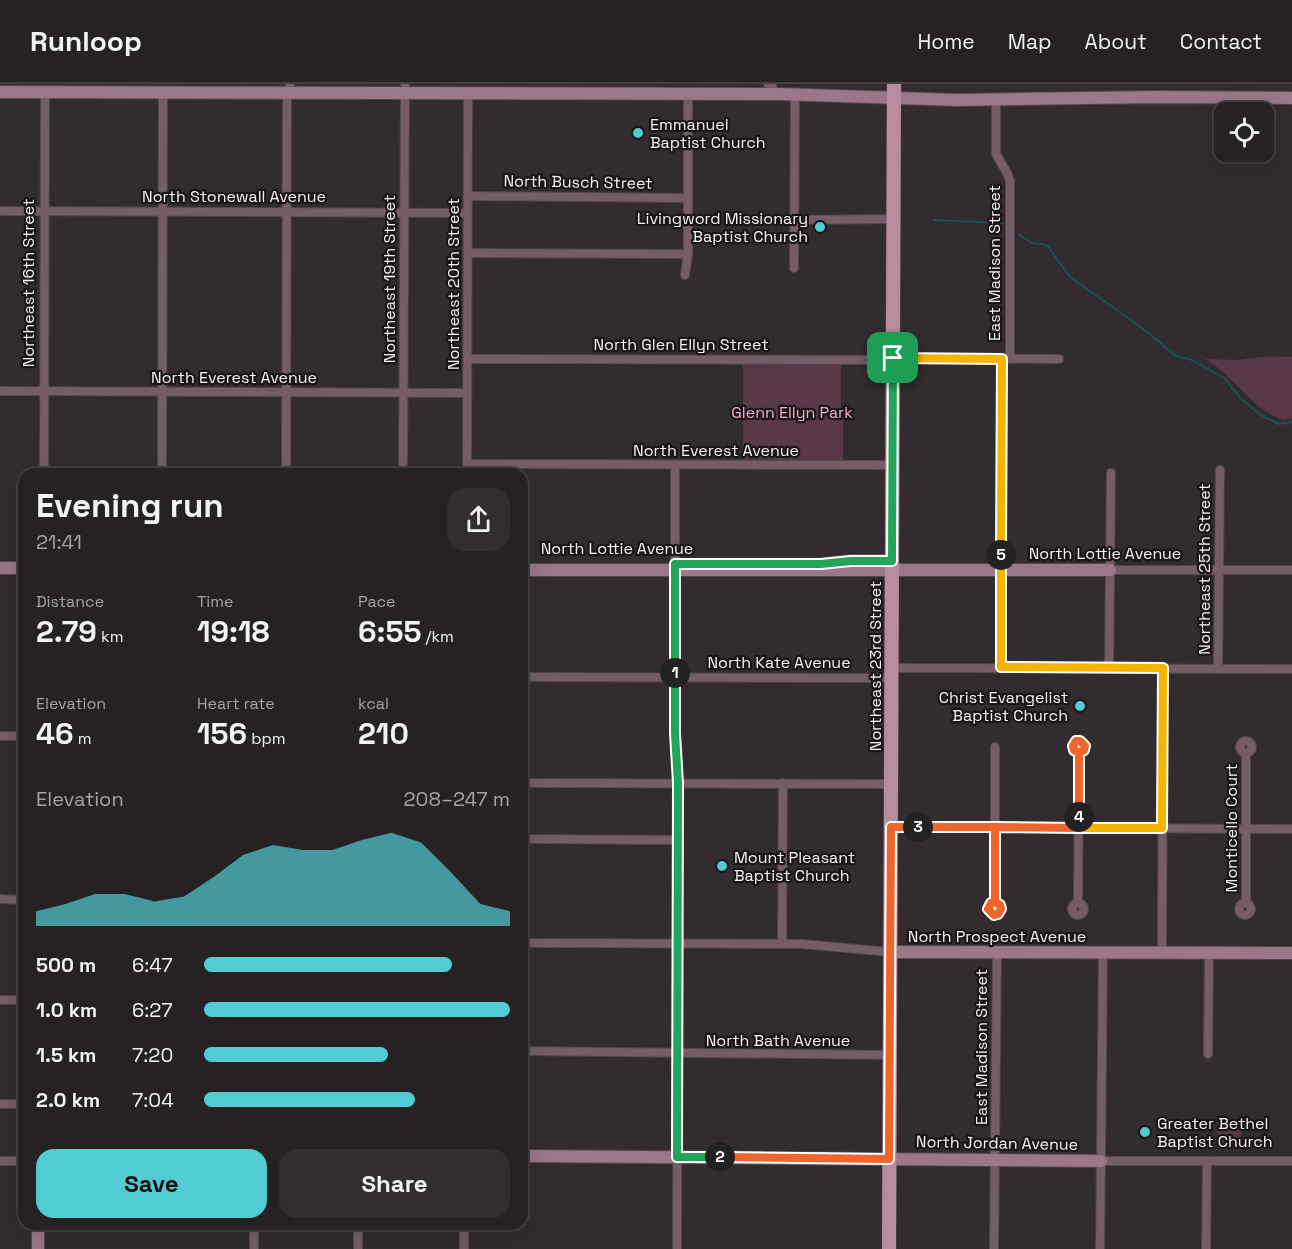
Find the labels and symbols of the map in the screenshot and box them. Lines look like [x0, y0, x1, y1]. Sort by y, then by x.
place label: Emmanuel Baptist Church [650, 114, 766, 153]
marker: Emmanuel Baptist Church [631, 126, 645, 140]
street label: North Busch Street [503, 170, 653, 194]
street label: East Madison Street [984, 185, 1005, 341]
street label: North Stonewall Avenue [142, 186, 326, 207]
street label: Northeast 19th Street [379, 195, 400, 363]
street label: Northeast 20th Street [443, 198, 464, 370]
street label: Northeast 16th Street [18, 199, 39, 367]
place label: Livingword Missionary Baptist Church [637, 208, 808, 247]
marker: Livingword Missionary Baptist Church [813, 220, 827, 234]
pin [867, 332, 918, 383]
street label: North Glen Ellyn Street [593, 334, 769, 355]
street label: North Everest Avenue [151, 367, 317, 388]
park label: Glenn Ellyn Park [731, 402, 853, 423]
street label: North Everest Avenue [633, 440, 799, 461]
street label: Northeast 25th Street [1194, 483, 1215, 655]
street label: North Lottie Avenue [541, 538, 693, 559]
pin: 5 [986, 540, 1016, 570]
street label: North Lottie Avenue [1029, 543, 1181, 564]
street label: Northeast 23rd Street [865, 581, 886, 751]
street label: North Kate Avenue [707, 652, 851, 673]
pin: 1 [660, 658, 690, 688]
place label: Christ Evangelist Baptist Church [939, 687, 1068, 726]
marker: Christ Evangelist Baptist Church [1073, 699, 1087, 713]
street label: Monticello Court [1221, 764, 1242, 892]
pin: 4 [1064, 802, 1094, 832]
pin: 3 [903, 812, 933, 842]
place label: Mount Pleasant Baptist Church [734, 847, 855, 886]
marker: Mount Pleasant Baptist Church [715, 859, 729, 873]
street label: North Prospect Avenue [908, 926, 1086, 947]
street label: East Madison Street [971, 969, 992, 1125]
street label: North Bath Avenue [706, 1030, 850, 1051]
place label: Greater Bethel Baptist Church [1157, 1113, 1273, 1152]
marker: Greater Bethel Baptist Church [1138, 1125, 1152, 1139]
street label: North Jordan Avenue [916, 1131, 1078, 1155]
pin: 2 [705, 1142, 735, 1172]

